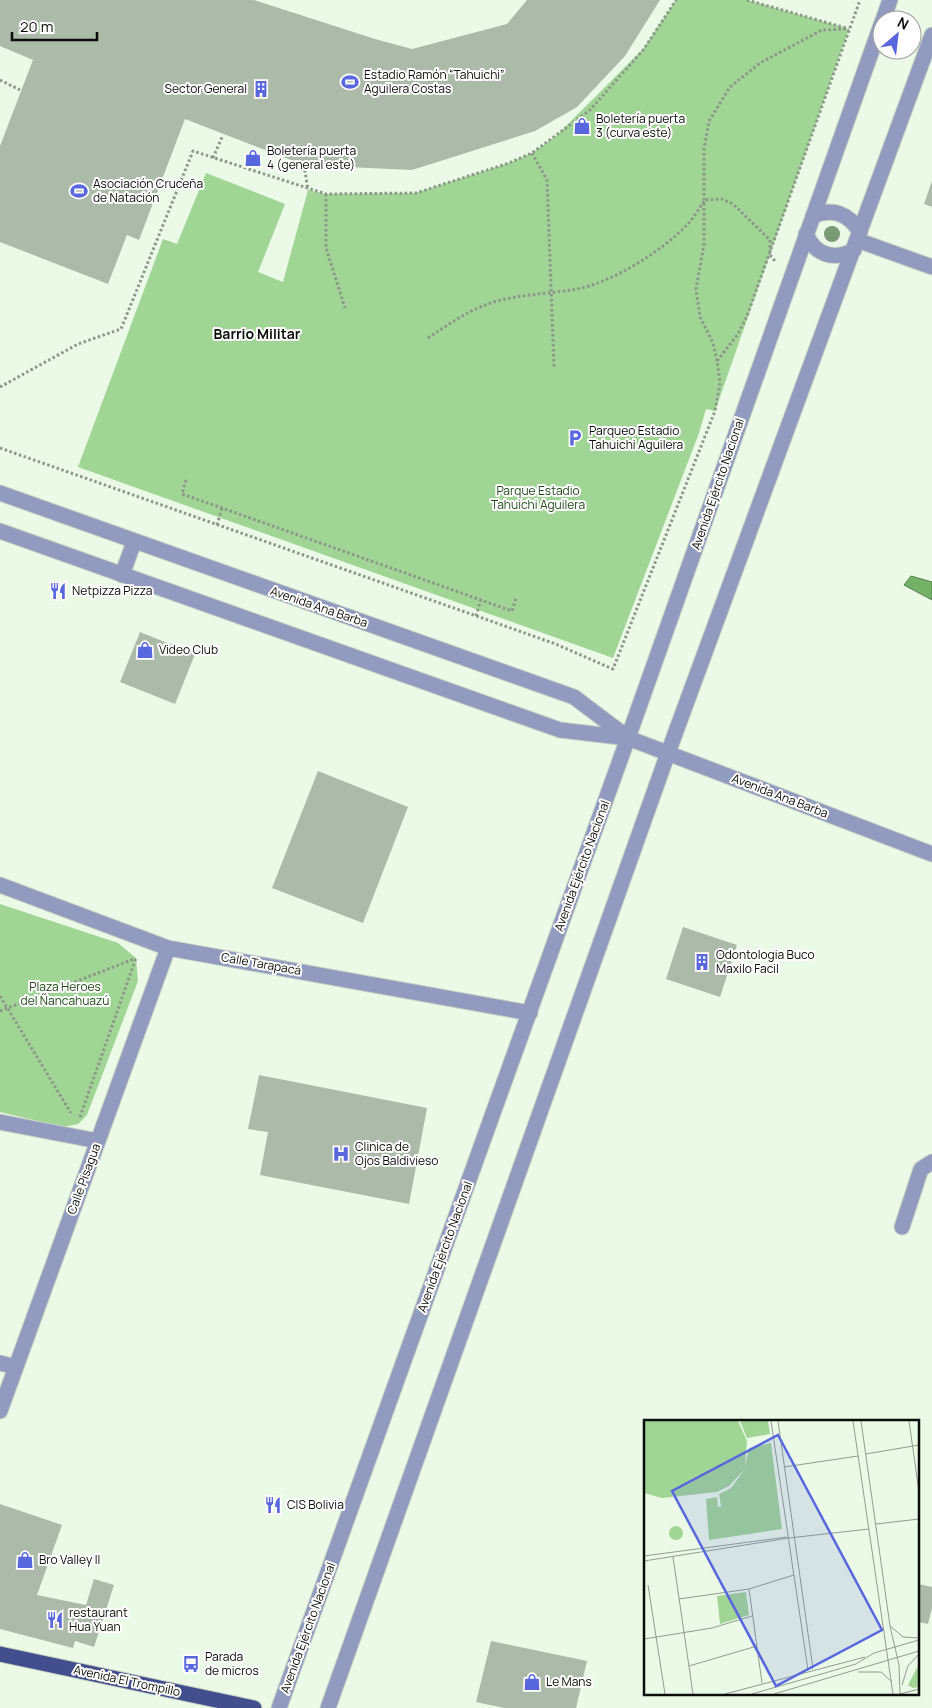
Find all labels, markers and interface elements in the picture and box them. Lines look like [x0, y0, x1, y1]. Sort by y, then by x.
scale bar [12, 10, 98, 42]
north arrow [872, 10, 922, 60]
text: N [894, 12, 912, 34]
text: 20 m [20, 16, 53, 37]
place label: Estadio Ramón “Tahuichi” Aguilera Costas [364, 66, 505, 97]
sports icon: Estadio Ramón “Tahuichi” Aguilera Costas [340, 72, 360, 92]
building icon: Sector General [251, 79, 271, 99]
place label: Sector General [165, 80, 247, 97]
place label: Boletería puerta 3 (curva este) [596, 110, 685, 141]
shop icon: Boletería puerta 3 (curva este) [572, 116, 592, 136]
place label: Boletería puerta 4 (general este) [267, 142, 356, 173]
shop icon: Boletería puerta 4 (general este) [243, 148, 263, 168]
place label: Asociación Cruceña de Natación [93, 175, 203, 206]
sports icon: Asociación Cruceña de Natación [69, 181, 89, 201]
district label: Barrio Militar [214, 324, 301, 343]
street label: Avenida Ejército Nacional [687, 416, 748, 552]
place label: Parqueo Estadio Tahuichi Aguilera [589, 422, 683, 453]
parking icon: Parqueo Estadio Tahuichi Aguilera [565, 428, 585, 448]
park label: Parque Estadio Tahuichi Aguilera [491, 482, 585, 513]
restaurant icon: Netpizza Pizza [48, 581, 68, 601]
place label: Netpizza Pizza [72, 582, 152, 599]
street label: Avenida Ana Barba [268, 582, 370, 631]
shop icon: Video Club [135, 640, 155, 660]
place label: Video Club [159, 641, 218, 658]
street label: Avenida Ana Barba [730, 769, 831, 822]
street label: Avenida Ejército Nacional [550, 798, 613, 934]
place label: Odontologia Buco Maxilo Facil [716, 946, 815, 977]
street label: Calle Tarapacá [220, 948, 302, 979]
building icon: Odontologia Buco Maxilo Facil [692, 952, 712, 972]
park label: Plaza Heroes del Ñancahuazú [21, 978, 109, 1009]
place label: Clinica de Ojos Baldivieso [355, 1138, 438, 1169]
street label: Calle Pisagua [63, 1141, 104, 1217]
hospital icon: Clinica de Ojos Baldivieso [331, 1144, 351, 1164]
street label: Avenida Ejército Nacional [413, 1179, 476, 1315]
inset map [644, 1420, 920, 1696]
restaurant icon: CIS Bolivia [263, 1495, 283, 1515]
place label: CIS Bolivia [287, 1496, 344, 1513]
shop icon: Bro Valley II [15, 1550, 35, 1570]
place label: Bro Valley II [39, 1551, 100, 1568]
street label: Avenida Ejército Nacional [276, 1560, 339, 1696]
place label: restaurant Hua Yuan [69, 1604, 128, 1635]
restaurant icon: restaurant Hua Yuan [45, 1610, 65, 1630]
place label: Parada de micros [205, 1648, 259, 1679]
bus stop icon: Parada de micros [181, 1654, 201, 1674]
street label: Avenida El Trompillo [72, 1661, 182, 1700]
shop icon: Le Mans [522, 1672, 542, 1692]
place label: Le Mans [546, 1673, 592, 1690]

